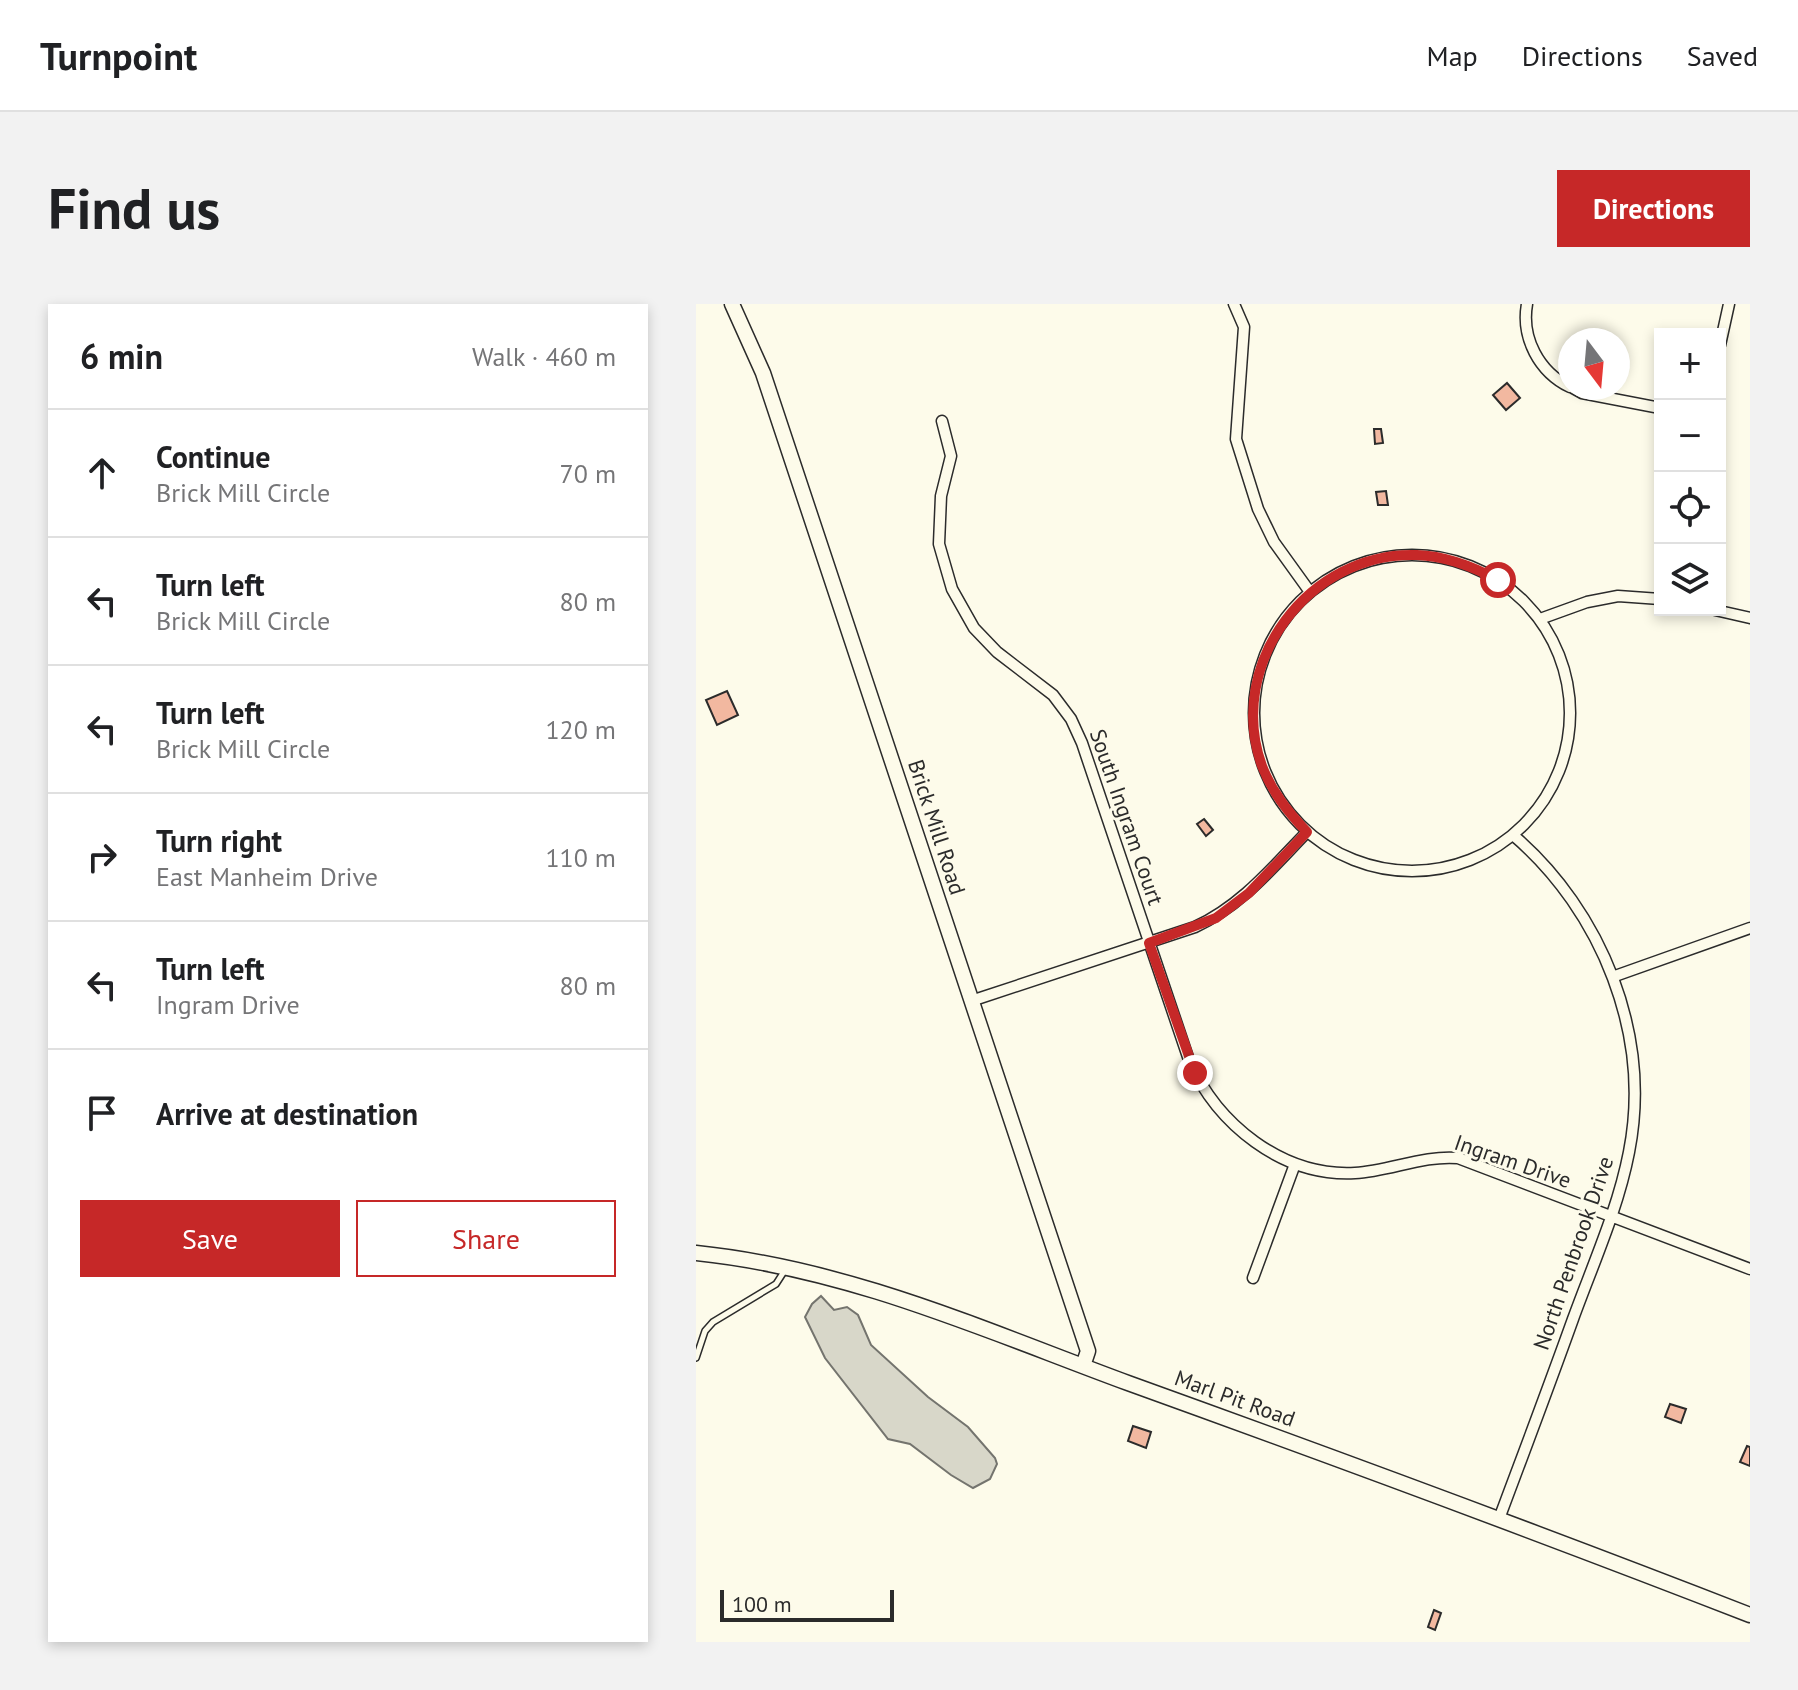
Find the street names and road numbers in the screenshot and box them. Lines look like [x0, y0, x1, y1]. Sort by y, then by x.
street label: South Ingram Court [1084, 725, 1170, 909]
street label: Brick Mill Road [902, 756, 972, 898]
street label: Ingram Drive [1451, 1128, 1575, 1194]
street label: North Penbrook Drive [1527, 1153, 1619, 1353]
street label: Marl Pit Road [1171, 1363, 1299, 1433]

